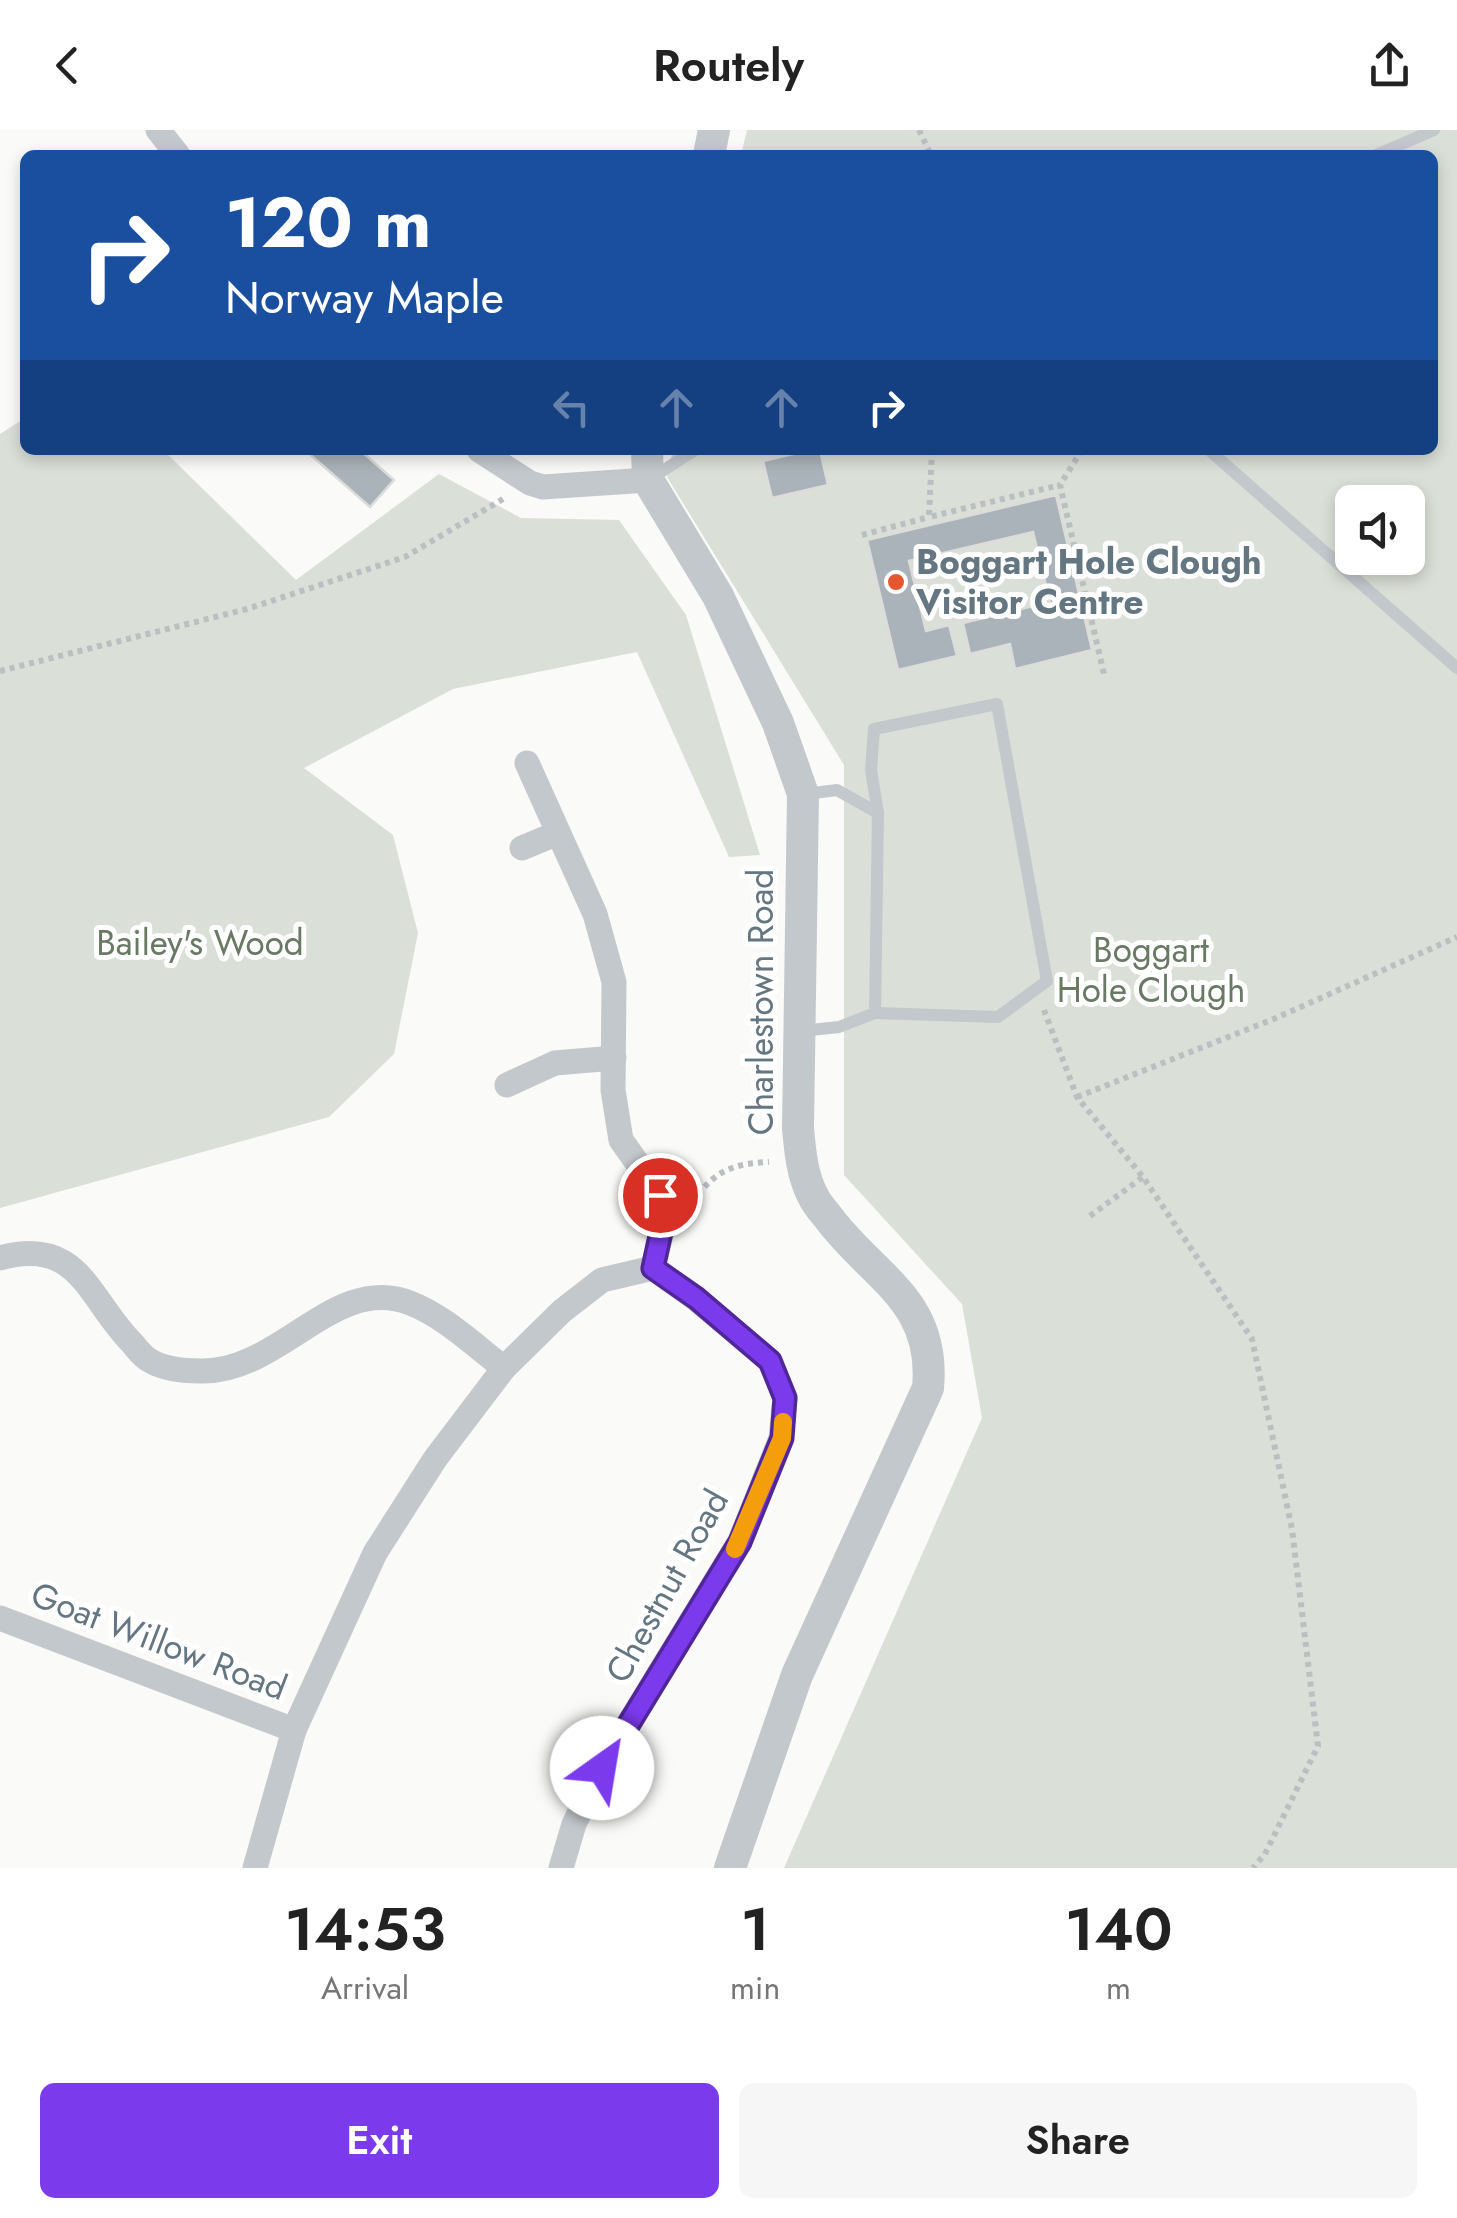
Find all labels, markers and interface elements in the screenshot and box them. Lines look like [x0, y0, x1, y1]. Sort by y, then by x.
text: Routely [653, 33, 804, 98]
icon: back [40, 38, 95, 93]
icon: share [1362, 38, 1417, 93]
text: 120 m [225, 172, 431, 273]
icon: right [60, 190, 190, 320]
text: Norway Maple [225, 265, 504, 330]
icon: left [544, 380, 599, 435]
icon: ahead [649, 380, 704, 435]
icon: ahead [754, 380, 809, 435]
icon: right [859, 380, 914, 435]
map controls [1335, 485, 1425, 575]
button: sound [1335, 485, 1425, 575]
place label: Boggart Hole Clough Visitor Centre [915, 537, 1262, 627]
marker: Boggart Hole Clough Visitor Centre [885, 571, 907, 593]
street label: Charlestown Road [736, 869, 786, 1135]
park label: Bailey's Wood [96, 918, 304, 968]
park label: Boggart Hole Clough [1057, 925, 1245, 1015]
pin [618, 1153, 703, 1238]
icon: arrive [633, 1168, 688, 1223]
street label: Chestnut Road [593, 1480, 741, 1692]
street label: Goat Willow Road [24, 1569, 294, 1713]
position arrow [550, 1716, 654, 1820]
text: 14:53 [285, 1886, 446, 1973]
text: 1 [740, 1886, 770, 1973]
text: 140 [1065, 1886, 1172, 1973]
text: Arrival [321, 1965, 409, 2011]
text: min [730, 1965, 780, 2011]
text: m [1106, 1965, 1131, 2011]
button: Exit [40, 2083, 719, 2198]
button: Share [739, 2083, 1417, 2198]

